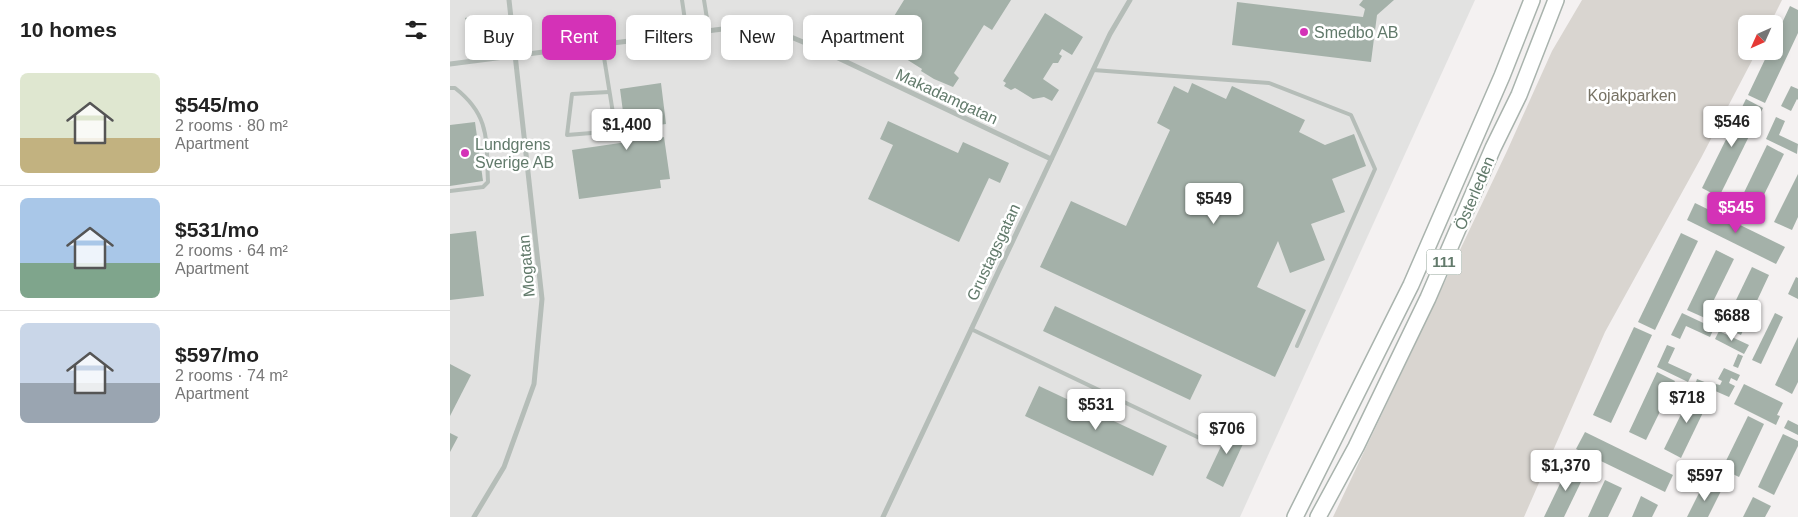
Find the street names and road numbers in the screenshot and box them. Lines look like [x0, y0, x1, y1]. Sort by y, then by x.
street label: Makadamgatan [893, 65, 1000, 127]
street label: Österleden [1451, 154, 1498, 233]
street label: Grustagsgatan [964, 201, 1023, 303]
street label: Mogatan [515, 234, 538, 298]
road number: 111 [1426, 250, 1462, 274]

